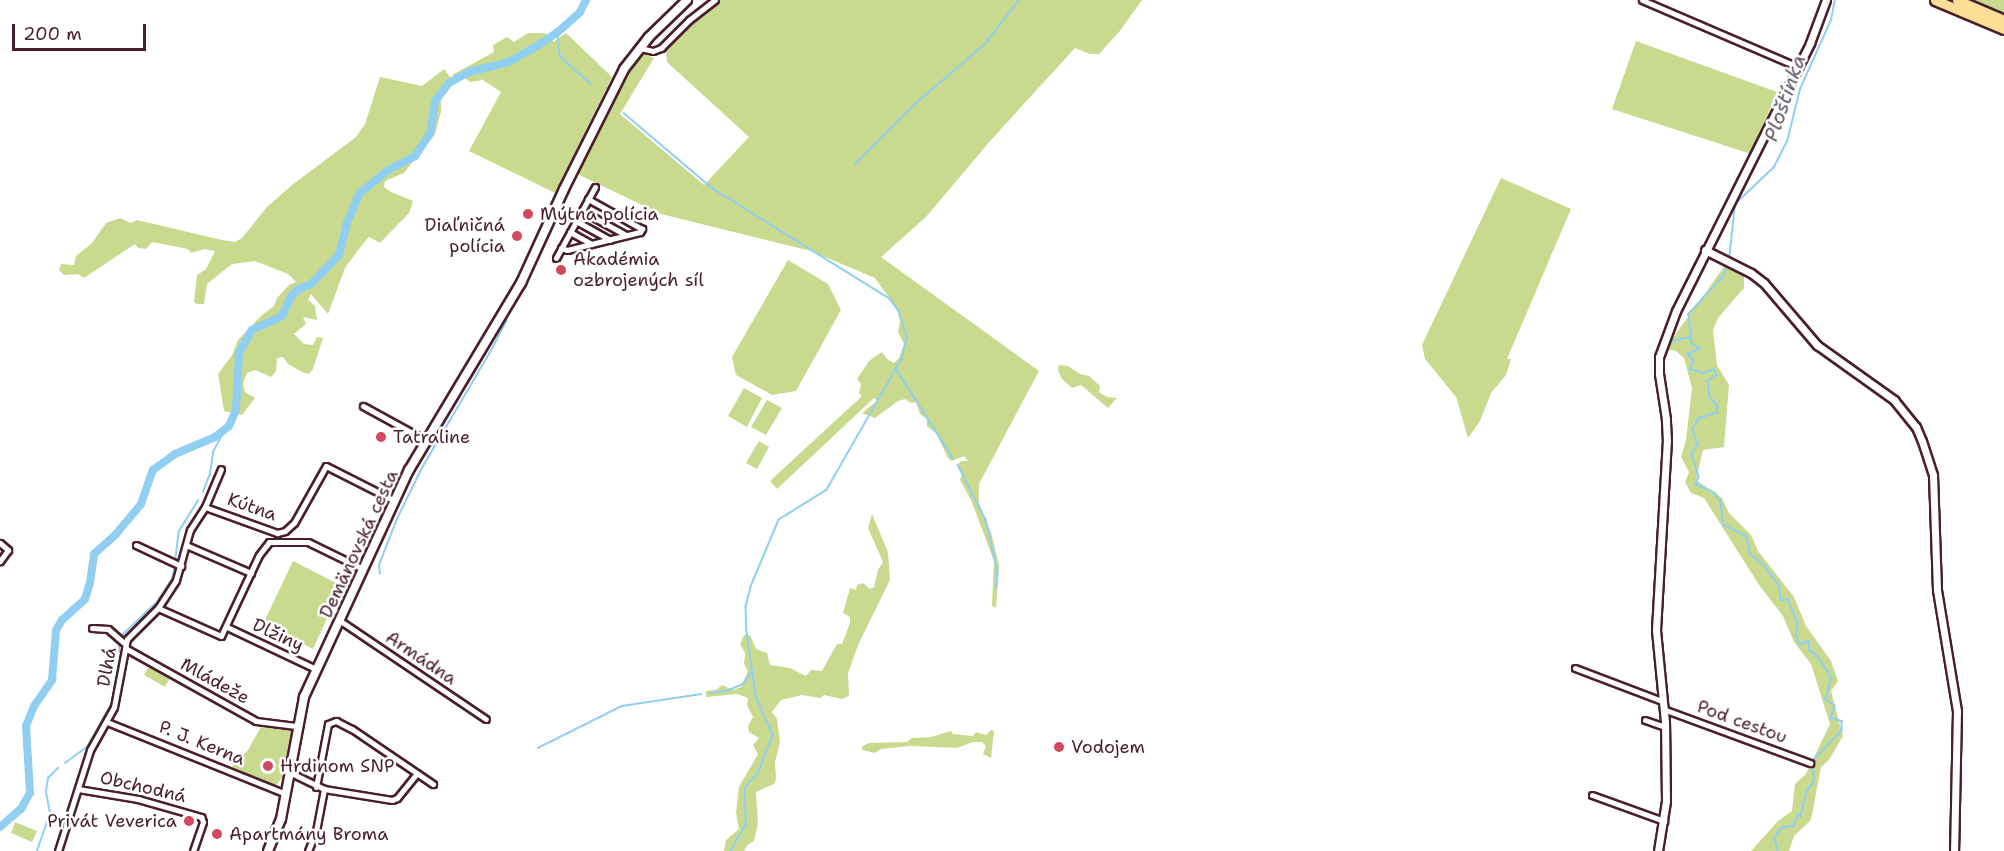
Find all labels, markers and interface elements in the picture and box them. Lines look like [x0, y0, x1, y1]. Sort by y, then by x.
scale bar [15, 12, 148, 50]
text: 200 m [23, 22, 82, 46]
water label: Ploštínka [1759, 52, 1811, 144]
place label: Mýtna polícia [540, 203, 659, 225]
marker: Mýtna polícia [521, 207, 535, 221]
place label: Diaľničná polícia [425, 215, 505, 258]
marker: Diaľničná polícia [510, 229, 524, 243]
place label: Akadémia ozbrojených síl [573, 249, 704, 292]
marker: Akadémia ozbrojených síl [554, 263, 568, 277]
place label: Tatraline [393, 426, 470, 448]
marker: Tatraline [374, 430, 388, 444]
street label: Demänovská cesta [315, 466, 403, 622]
street label: Kútna [225, 489, 279, 525]
street label: Dlžiny [249, 614, 307, 656]
street label: Armádna [381, 626, 461, 690]
street label: Dlhá [93, 646, 121, 688]
street label: Mládeže [177, 653, 253, 709]
street label: Pod cestou [1694, 696, 1790, 748]
street label: P. J. Kerna [156, 716, 248, 770]
place label: Vodojem [1071, 736, 1145, 758]
marker: Vodojem [1052, 740, 1066, 754]
place label: Hrdinom SNP [280, 755, 394, 777]
marker: Hrdinom SNP [261, 759, 275, 773]
street label: Obchodná [98, 767, 188, 807]
place label: Privát Veverica [47, 810, 177, 832]
marker: Privát Veverica [182, 814, 196, 828]
place label: Apartmány Broma [229, 823, 388, 845]
marker: Apartmány Broma [210, 827, 224, 841]

